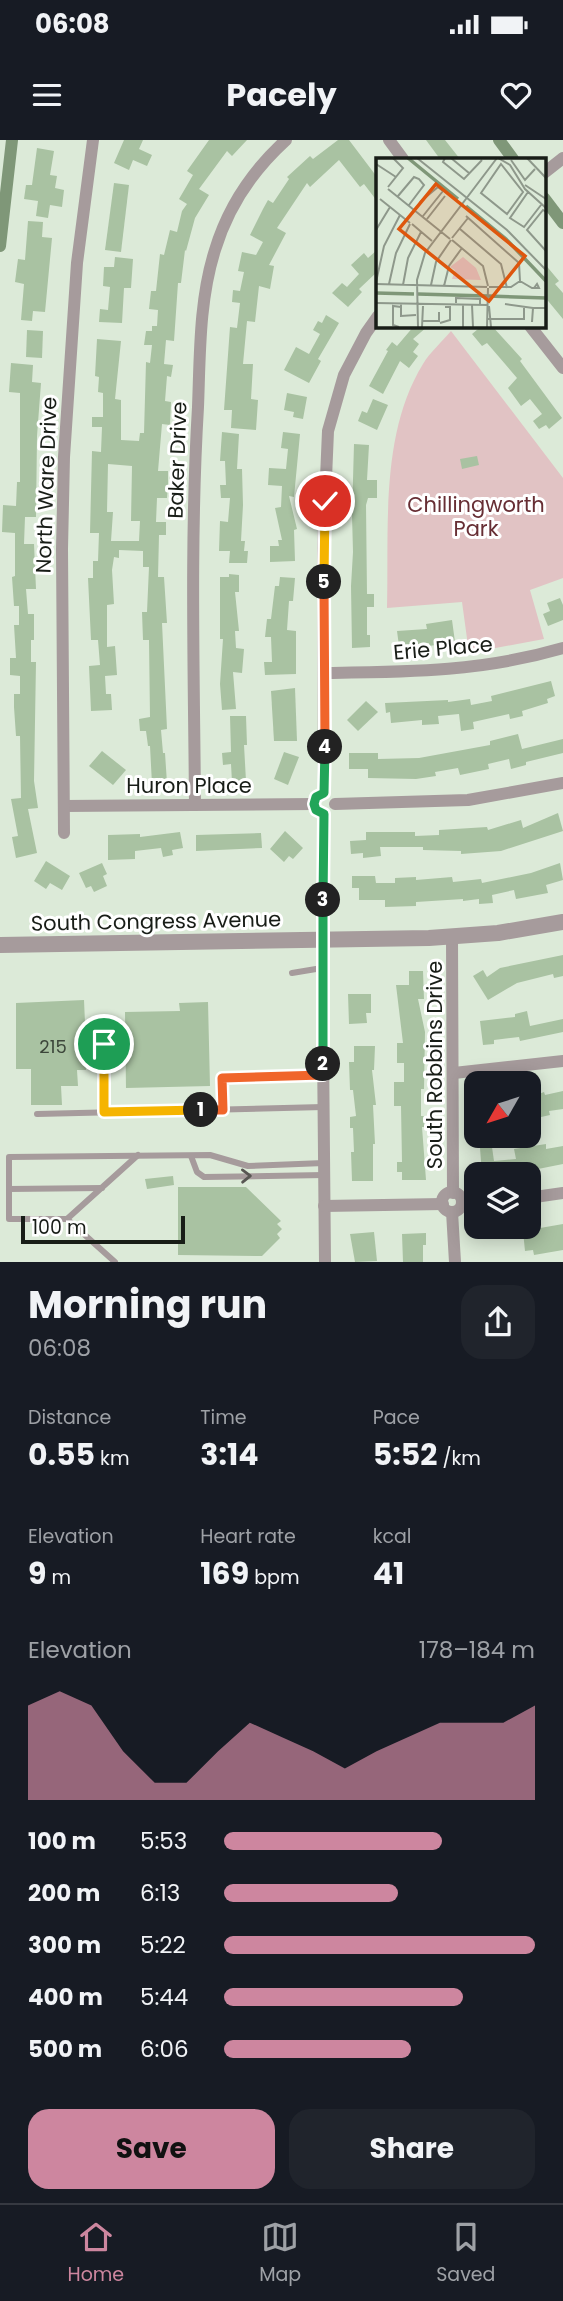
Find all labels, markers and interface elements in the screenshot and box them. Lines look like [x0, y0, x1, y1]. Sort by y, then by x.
text: 06:08 [35, 6, 110, 42]
text: Pacely [226, 72, 337, 117]
icon: menu [28, 76, 66, 114]
icon: heart [497, 76, 535, 114]
inset map [376, 158, 546, 327]
street label: North Ware Drive [28, 396, 64, 574]
street label: Baker Drive [160, 401, 194, 519]
pin [295, 471, 355, 531]
icon: check [306, 482, 344, 520]
park label: Chillingworth Park [407, 490, 545, 543]
pin: 5 [306, 564, 342, 600]
text: 5 [317, 568, 330, 595]
street label: Erie Place [392, 629, 494, 667]
pin: 4 [308, 730, 342, 764]
text: 4 [318, 733, 331, 760]
street label: Huron Place [126, 771, 252, 800]
pin: 3 [306, 882, 340, 918]
text: 3 [317, 886, 328, 913]
street label: South Congress Avenue [31, 904, 281, 938]
street label: South Robbins Drive [420, 961, 449, 1169]
pin [74, 1014, 134, 1074]
icon: arrive [85, 1025, 123, 1063]
house number: 215 [39, 1034, 67, 1059]
pin: 2 [306, 1046, 340, 1082]
text: 2 [317, 1050, 328, 1077]
north arrow [464, 1071, 541, 1148]
map controls [464, 1071, 541, 1239]
pin: 1 [184, 1093, 218, 1128]
text: 1 [197, 1096, 204, 1123]
button: layers [464, 1162, 541, 1239]
one-way arrow [242, 1168, 252, 1184]
scale bar [21, 1212, 186, 1244]
text: 100 m [32, 1214, 87, 1241]
text: Morning run [28, 1278, 267, 1331]
button: share [461, 1285, 535, 1359]
text: 06:08 [28, 1332, 91, 1364]
text: Distance [28, 1404, 111, 1431]
text: Time [200, 1404, 247, 1431]
text: Pace [373, 1404, 420, 1431]
text: 0.55 [28, 1433, 95, 1476]
text: 3:14 [200, 1433, 259, 1476]
text: 5:52 [373, 1433, 437, 1476]
text: km [95, 1445, 129, 1472]
text: /km [437, 1445, 481, 1472]
text: Elevation [28, 1523, 114, 1550]
text: Heart rate [200, 1523, 296, 1550]
text: kcal [373, 1523, 412, 1550]
text: 9 [28, 1552, 46, 1595]
text: 169 [200, 1552, 249, 1595]
text: 41 [373, 1552, 404, 1595]
text: m [46, 1564, 71, 1591]
text: bpm [249, 1564, 300, 1591]
text: Elevation [28, 1634, 132, 1666]
text: 178–184 m [419, 1634, 535, 1666]
text: 100 m [28, 1825, 96, 1857]
text: 5:53 [140, 1825, 187, 1857]
text: 200 m [28, 1877, 100, 1909]
text: 6:13 [140, 1877, 180, 1909]
text: 300 m [28, 1929, 101, 1961]
text: 5:22 [140, 1929, 186, 1961]
text: 400 m [28, 1981, 103, 2013]
text: 5:44 [140, 1981, 188, 2013]
text: 500 m [28, 2033, 102, 2065]
text: 6:06 [140, 2033, 189, 2065]
button: Save [28, 2109, 275, 2189]
button: Share [289, 2109, 535, 2189]
tab: Home [67, 2218, 124, 2289]
tab: Map [259, 2218, 301, 2289]
tab: Saved [436, 2218, 495, 2289]

